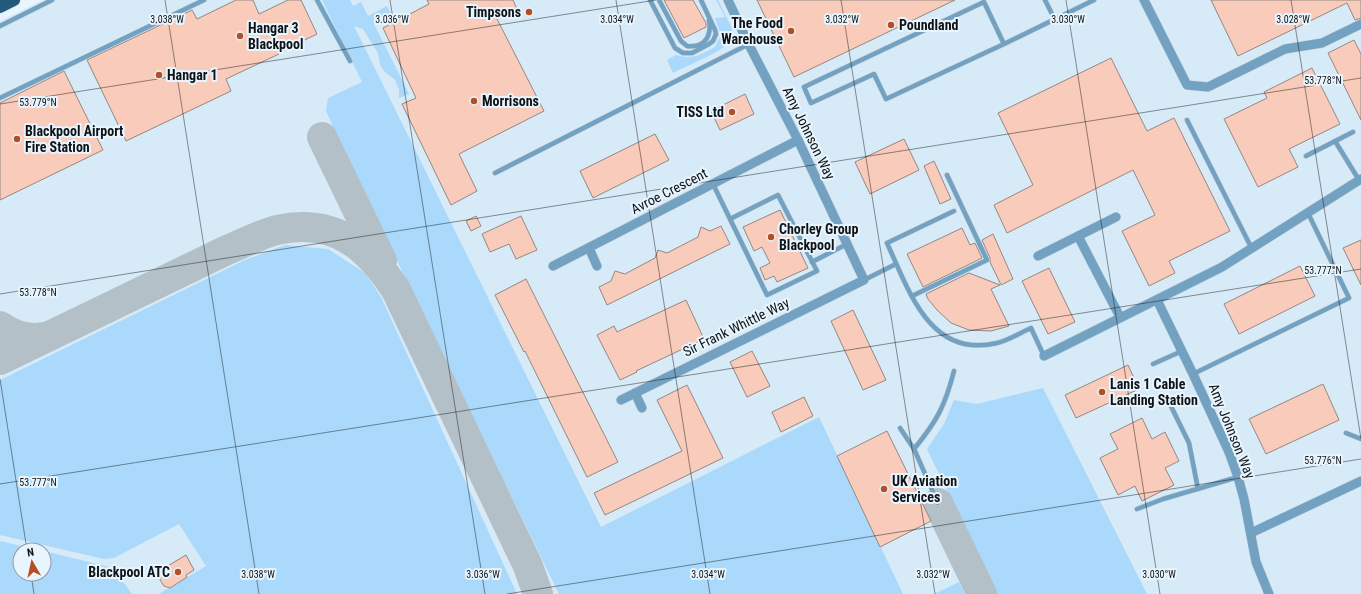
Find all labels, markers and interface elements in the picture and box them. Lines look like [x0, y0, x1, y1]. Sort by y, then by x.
place label: Timpsons [466, 4, 521, 20]
marker: Timpsons [524, 7, 534, 17]
text: 3.038°W [150, 14, 184, 25]
text: 3.036°W [375, 14, 409, 25]
text: 3.034°W [600, 14, 634, 25]
text: 3.032°W [825, 14, 859, 25]
text: 3.030°W [1051, 14, 1085, 25]
text: 3.028°W [1276, 14, 1310, 25]
place label: The Food Warehouse [721, 15, 783, 47]
place label: Poundland [899, 17, 959, 33]
place label: Hangar 3 Blackpool [248, 20, 304, 52]
marker: Poundland [886, 20, 896, 30]
marker: The Food Warehouse [786, 26, 796, 36]
marker: Hangar 3 Blackpool [235, 31, 245, 41]
place label: Hangar 1 [167, 67, 218, 83]
marker: Hangar 1 [154, 70, 164, 80]
text: 53.778°N [1304, 75, 1342, 86]
street label: Amy Johnson Way [780, 84, 838, 182]
place label: Morrisons [482, 93, 539, 109]
marker: Morrisons [469, 96, 479, 106]
text: 53.779°N [19, 97, 57, 108]
place label: TISS Ltd [676, 104, 724, 120]
marker: TISS Ltd [727, 107, 737, 117]
place label: Blackpool Airport Fire Station [25, 123, 123, 155]
marker: Blackpool Airport Fire Station [12, 134, 22, 144]
street label: Avroe Crescent [628, 165, 710, 217]
place label: Chorley Group Blackpool [779, 221, 859, 253]
marker: Chorley Group Blackpool [766, 232, 776, 242]
text: 53.777°N [1304, 265, 1342, 276]
text: 53.778°N [19, 287, 57, 298]
street label: Sir Frank Whittle Way [680, 294, 792, 360]
place label: Lanis 1 Cable Landing Station [1110, 376, 1198, 408]
street label: Amy Johnson Way [1206, 381, 1258, 481]
marker: Lanis 1 Cable Landing Station [1097, 387, 1107, 397]
text: 53.776°N [1304, 455, 1342, 466]
place label: UK Aviation Services [892, 473, 957, 505]
text: 53.777°N [19, 477, 57, 488]
marker: UK Aviation Services [879, 484, 889, 494]
north arrow [12, 542, 52, 582]
text: N [26, 546, 35, 560]
place label: Blackpool ATC [88, 564, 170, 580]
marker: Blackpool ATC [173, 567, 183, 577]
text: 3.038°W [241, 569, 275, 580]
text: 3.036°W [466, 569, 500, 580]
text: 3.034°W [691, 569, 725, 580]
text: 3.032°W [916, 569, 950, 580]
text: 3.030°W [1142, 569, 1176, 580]

